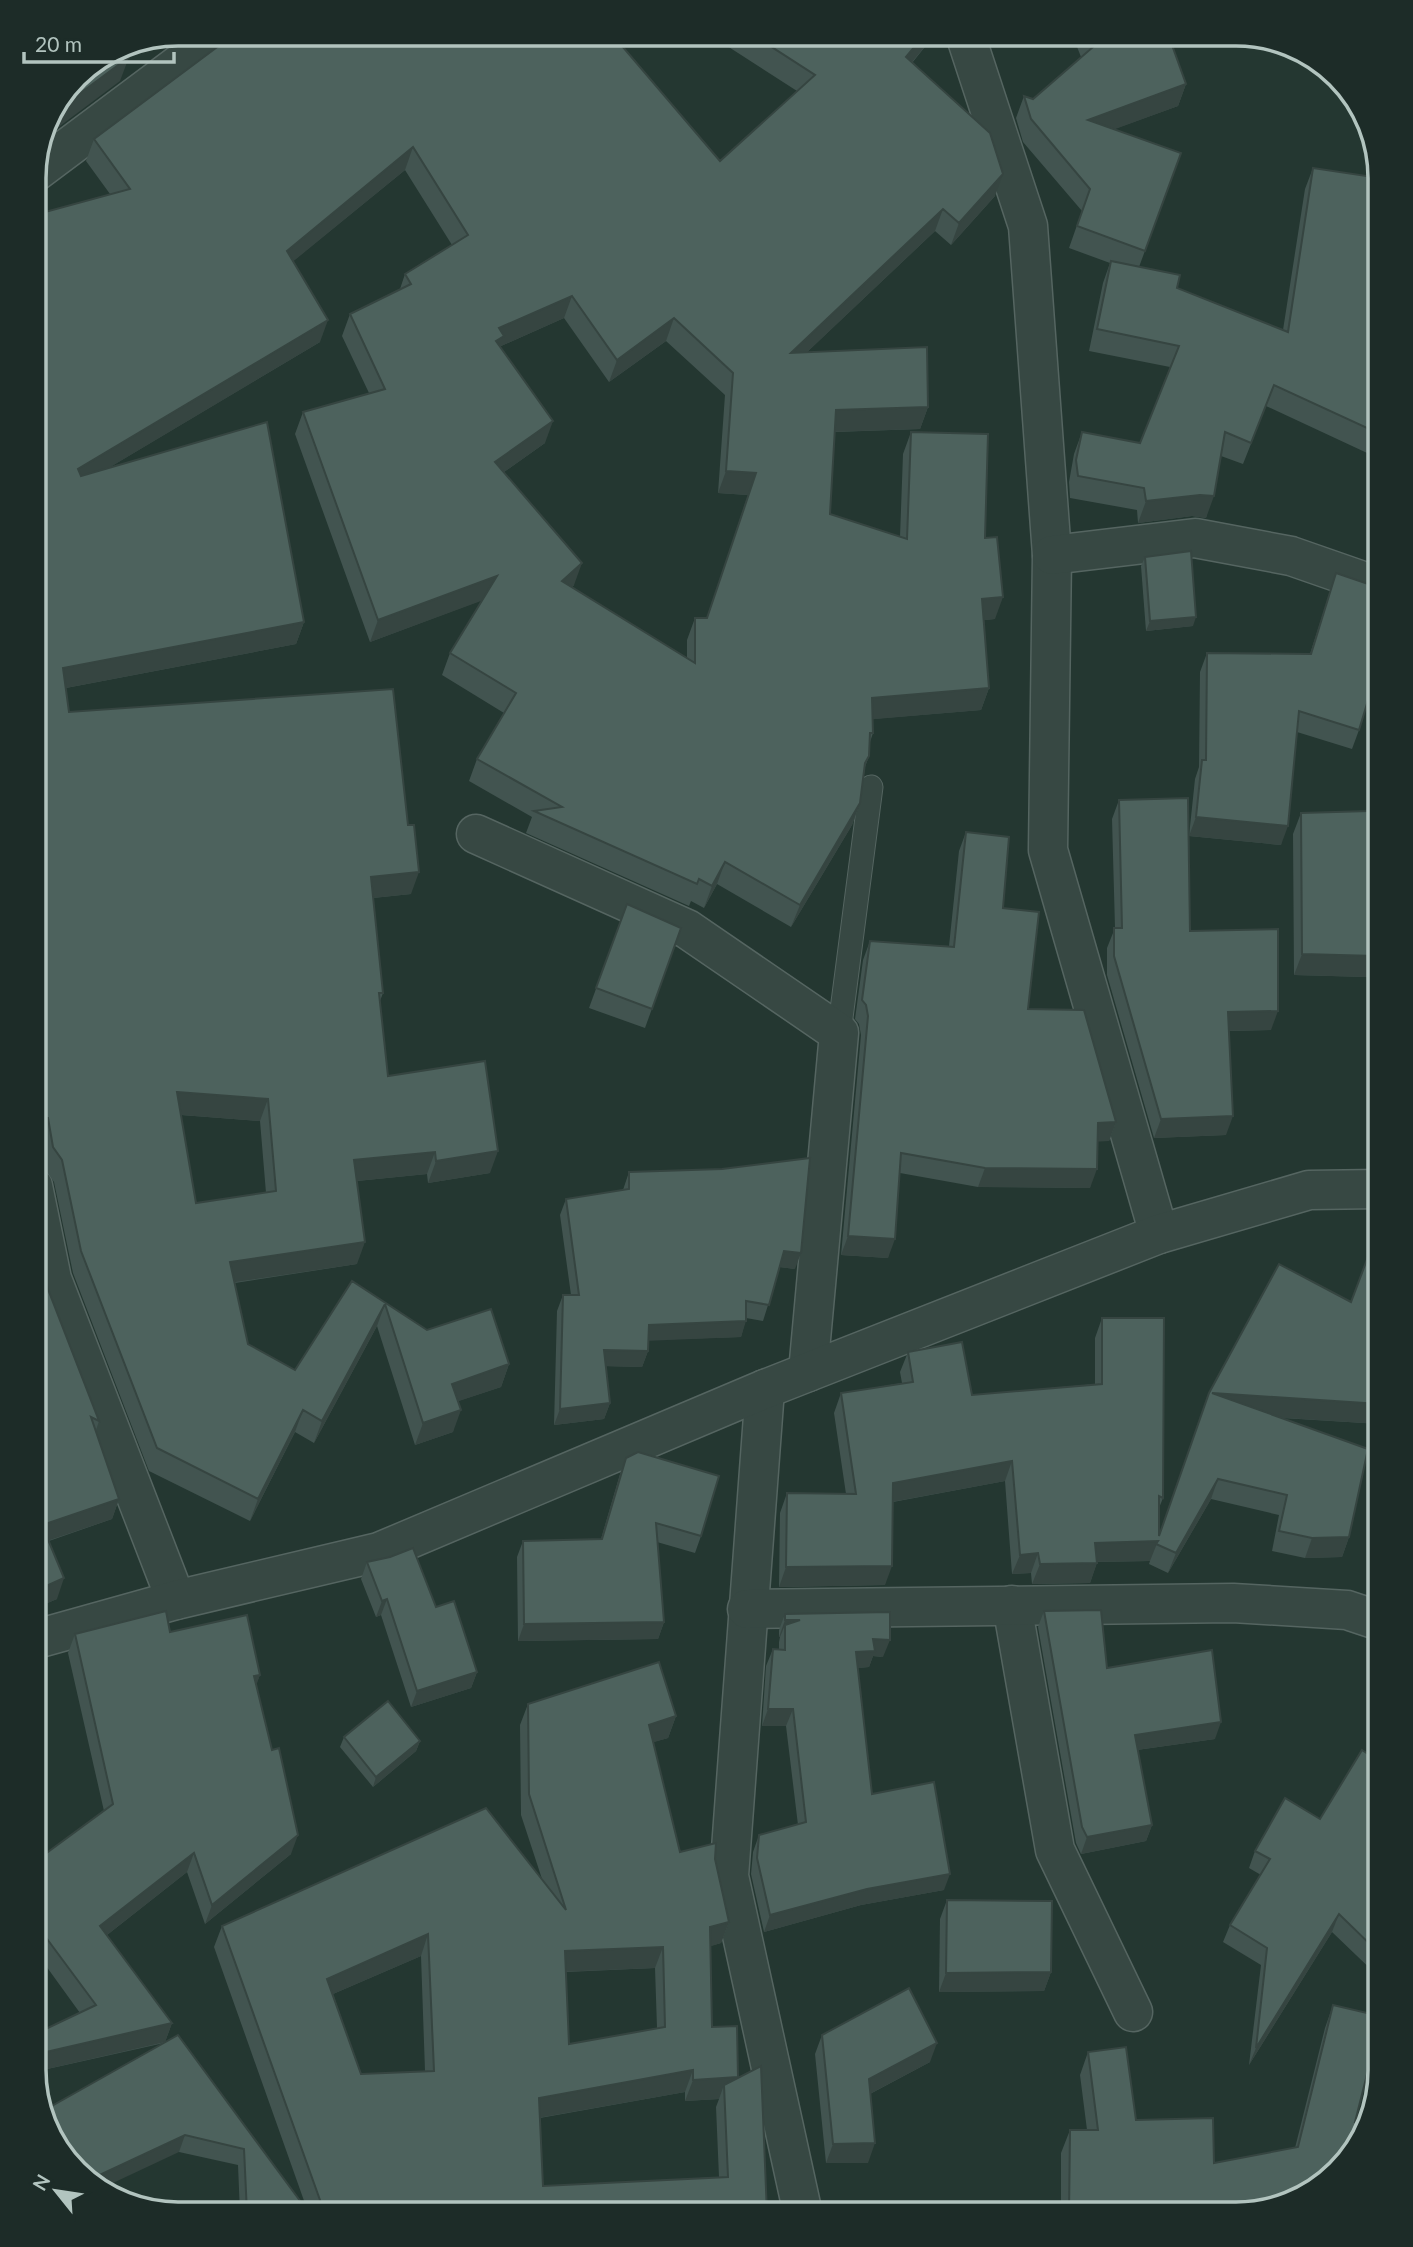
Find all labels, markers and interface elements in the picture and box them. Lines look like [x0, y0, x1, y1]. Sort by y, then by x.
scale bar [24, 21, 175, 65]
text: 20 m [35, 31, 82, 56]
north arrow [21, 2156, 91, 2226]
text: N [27, 2170, 54, 2194]

